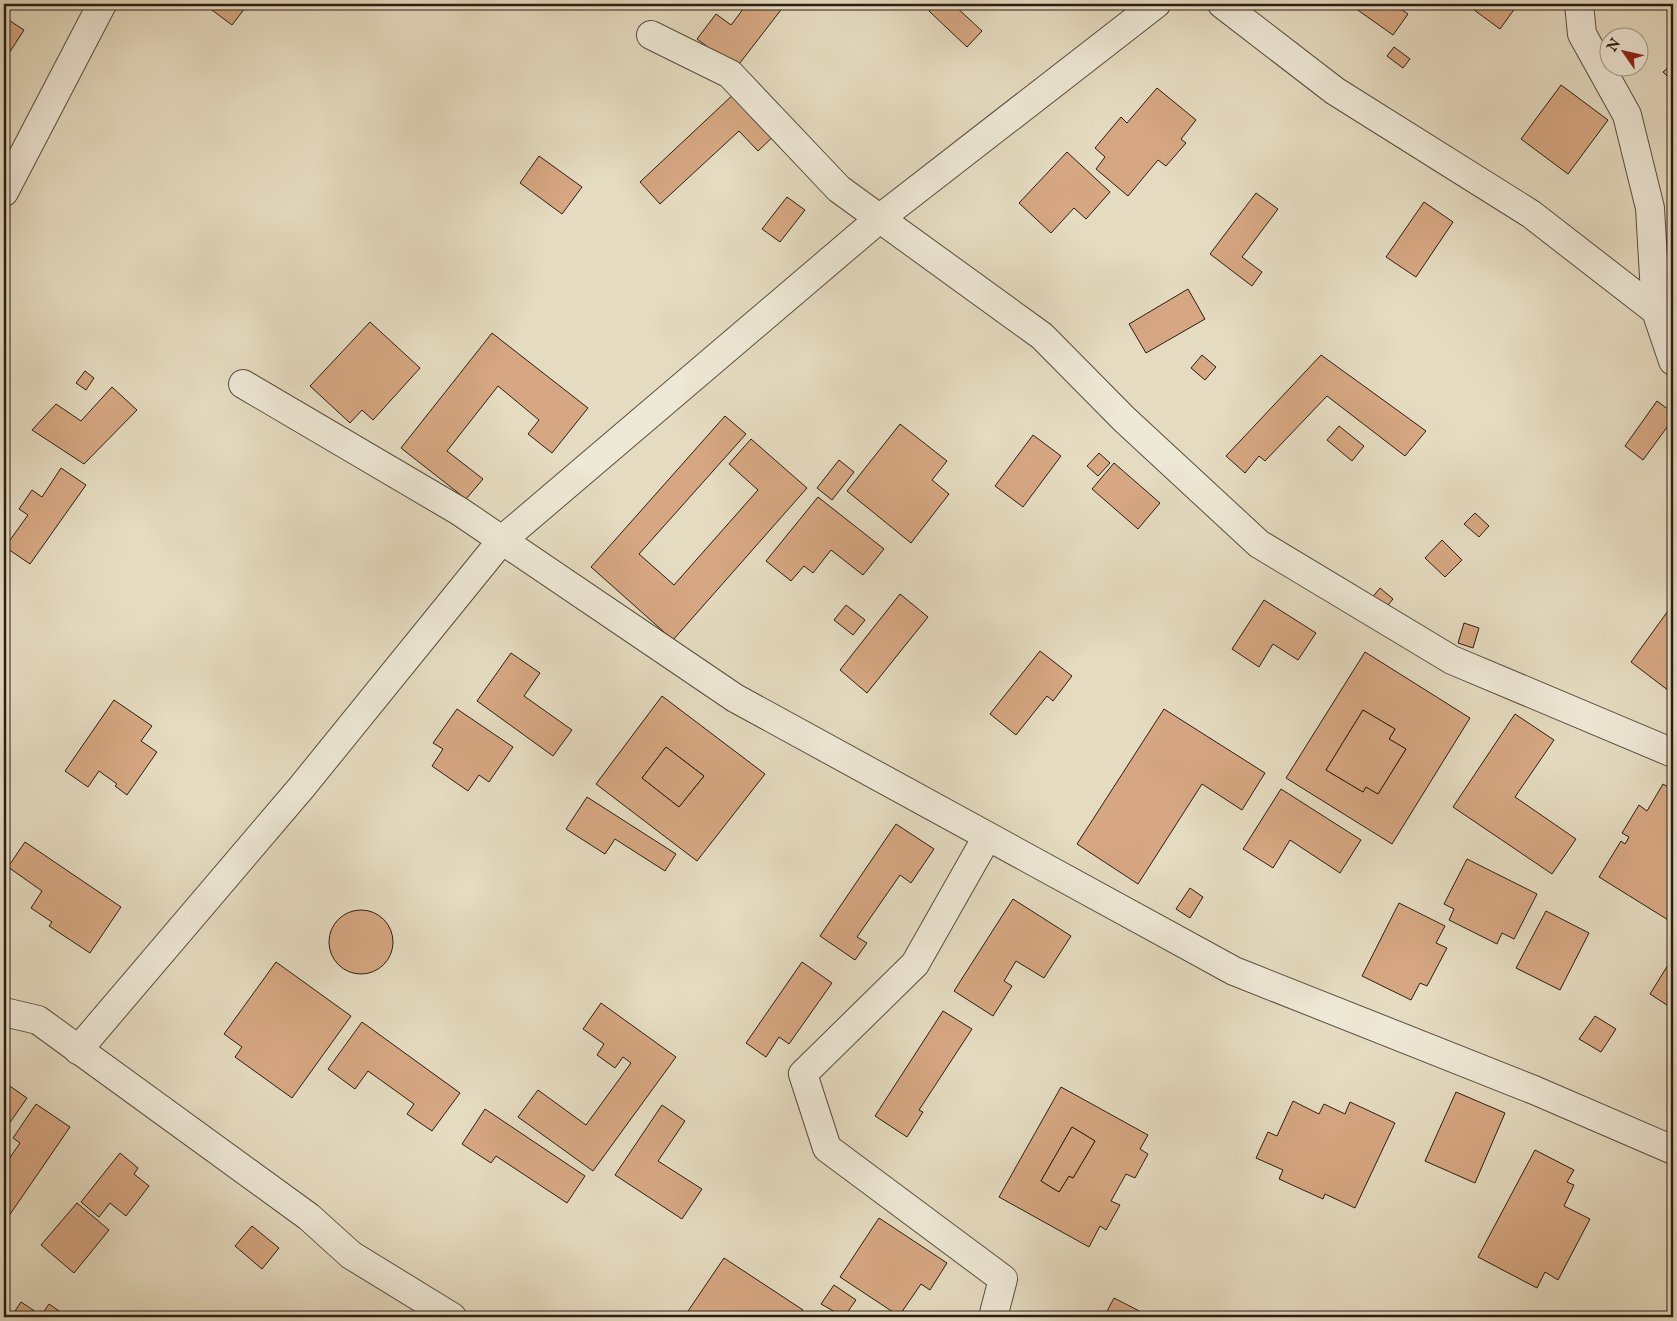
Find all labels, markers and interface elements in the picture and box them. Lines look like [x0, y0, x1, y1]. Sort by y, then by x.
north arrow [1600, 28, 1650, 78]
text: N [1603, 35, 1625, 56]

